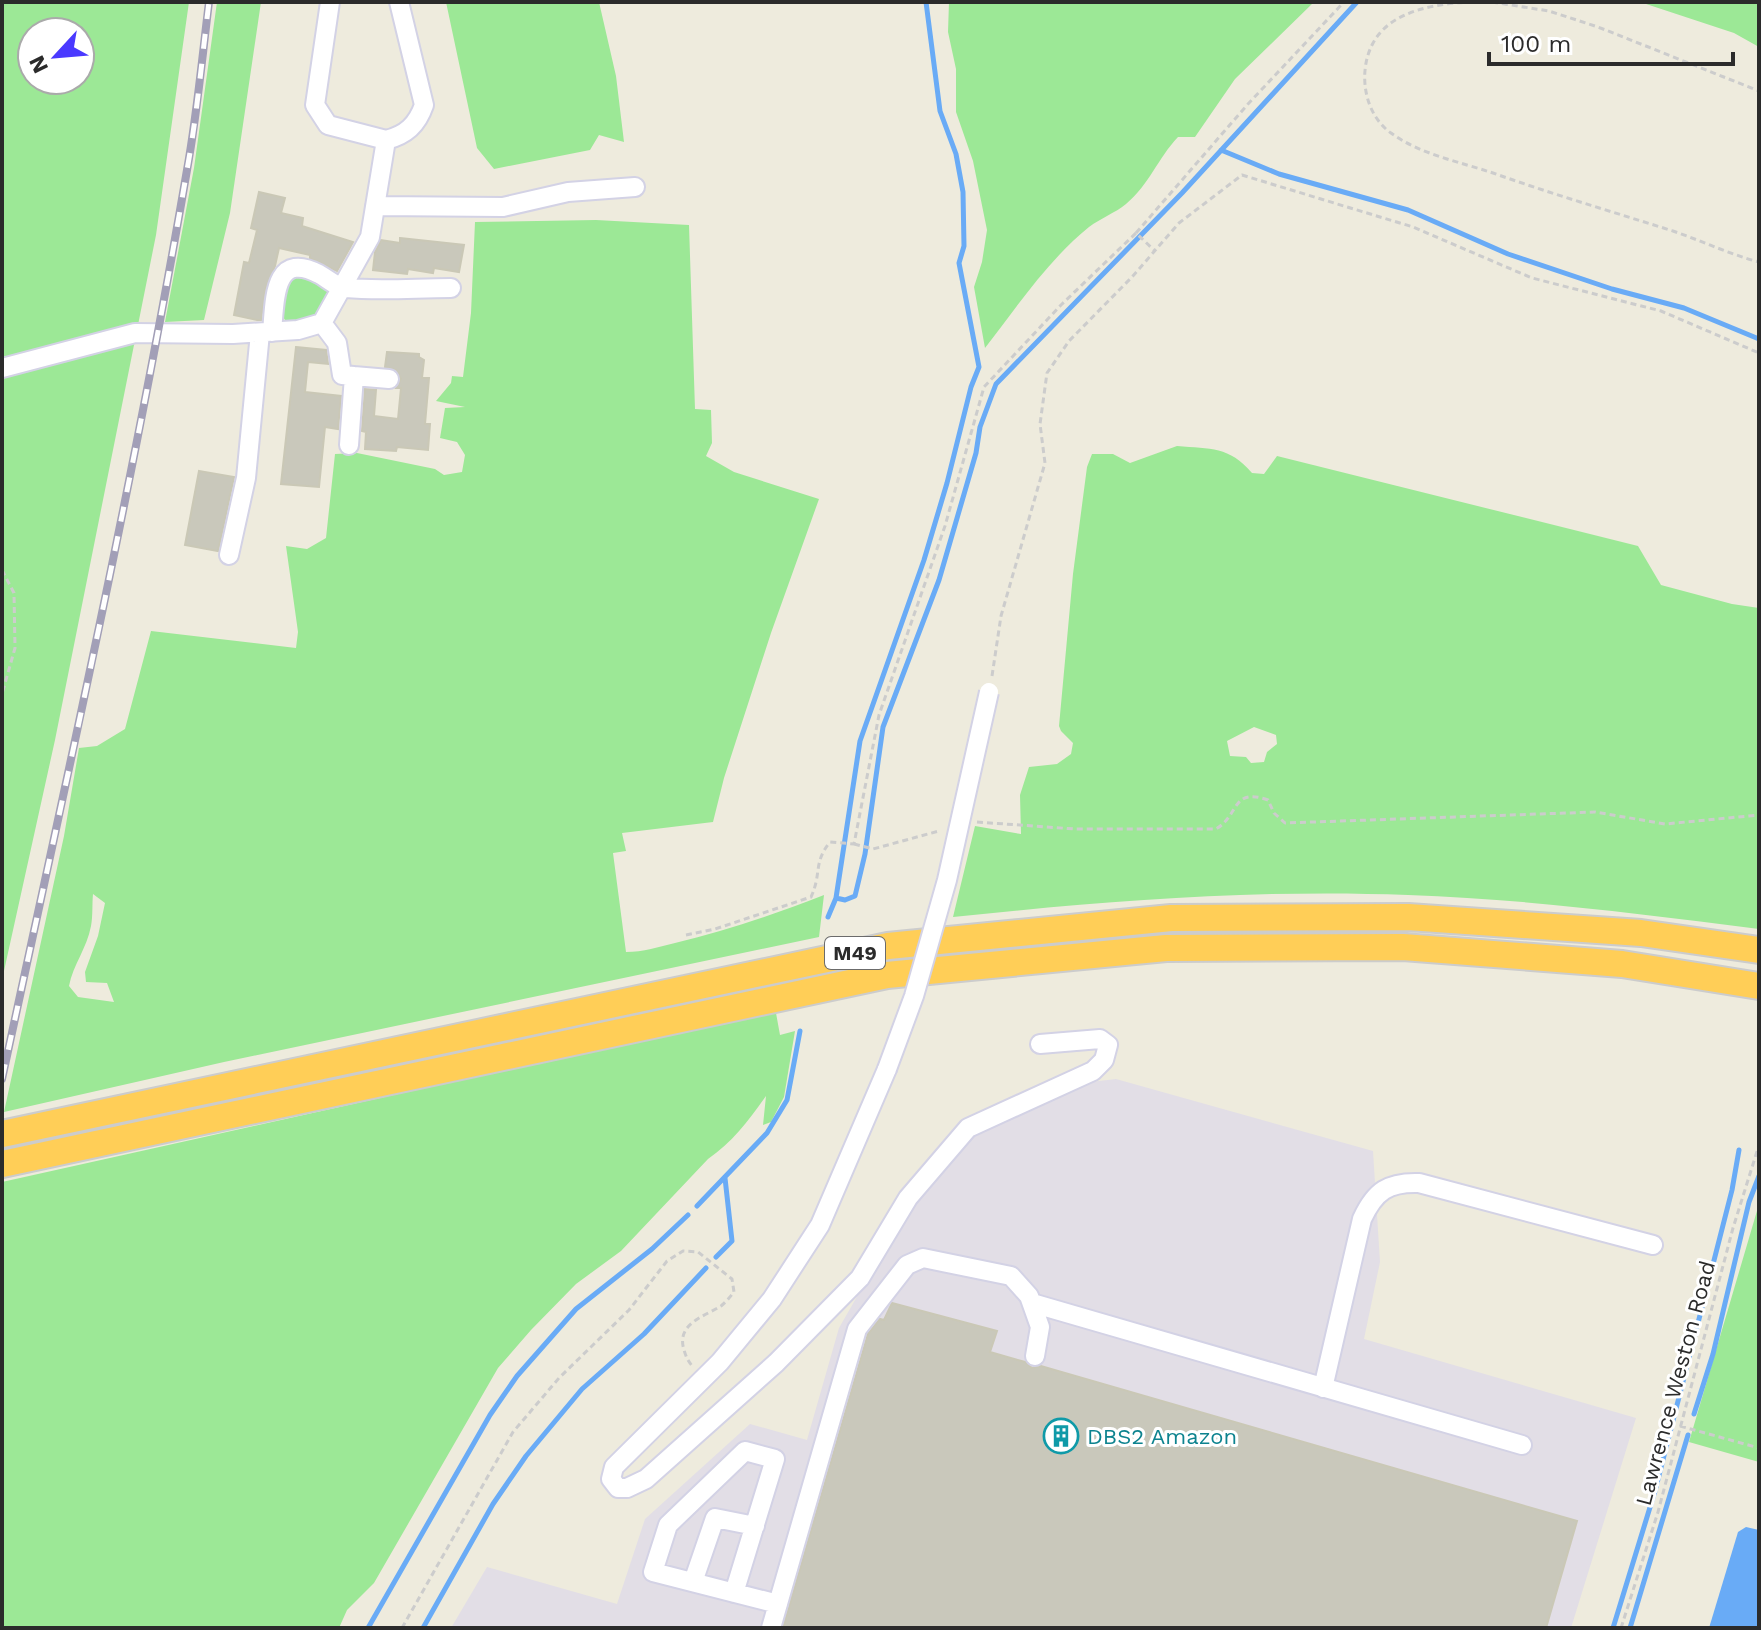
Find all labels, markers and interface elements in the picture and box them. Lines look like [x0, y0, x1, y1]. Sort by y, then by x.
north arrow [16, 16, 96, 96]
scale bar [1489, 16, 1733, 66]
text: 100 m [1501, 30, 1571, 58]
text: N [24, 52, 53, 77]
road number: M49 [825, 937, 885, 969]
street label: Lawrence Weston Road [1631, 1258, 1720, 1508]
building icon: DBS2 Amazon [1042, 1417, 1080, 1455]
place label: DBS2 Amazon [1087, 1424, 1237, 1449]

